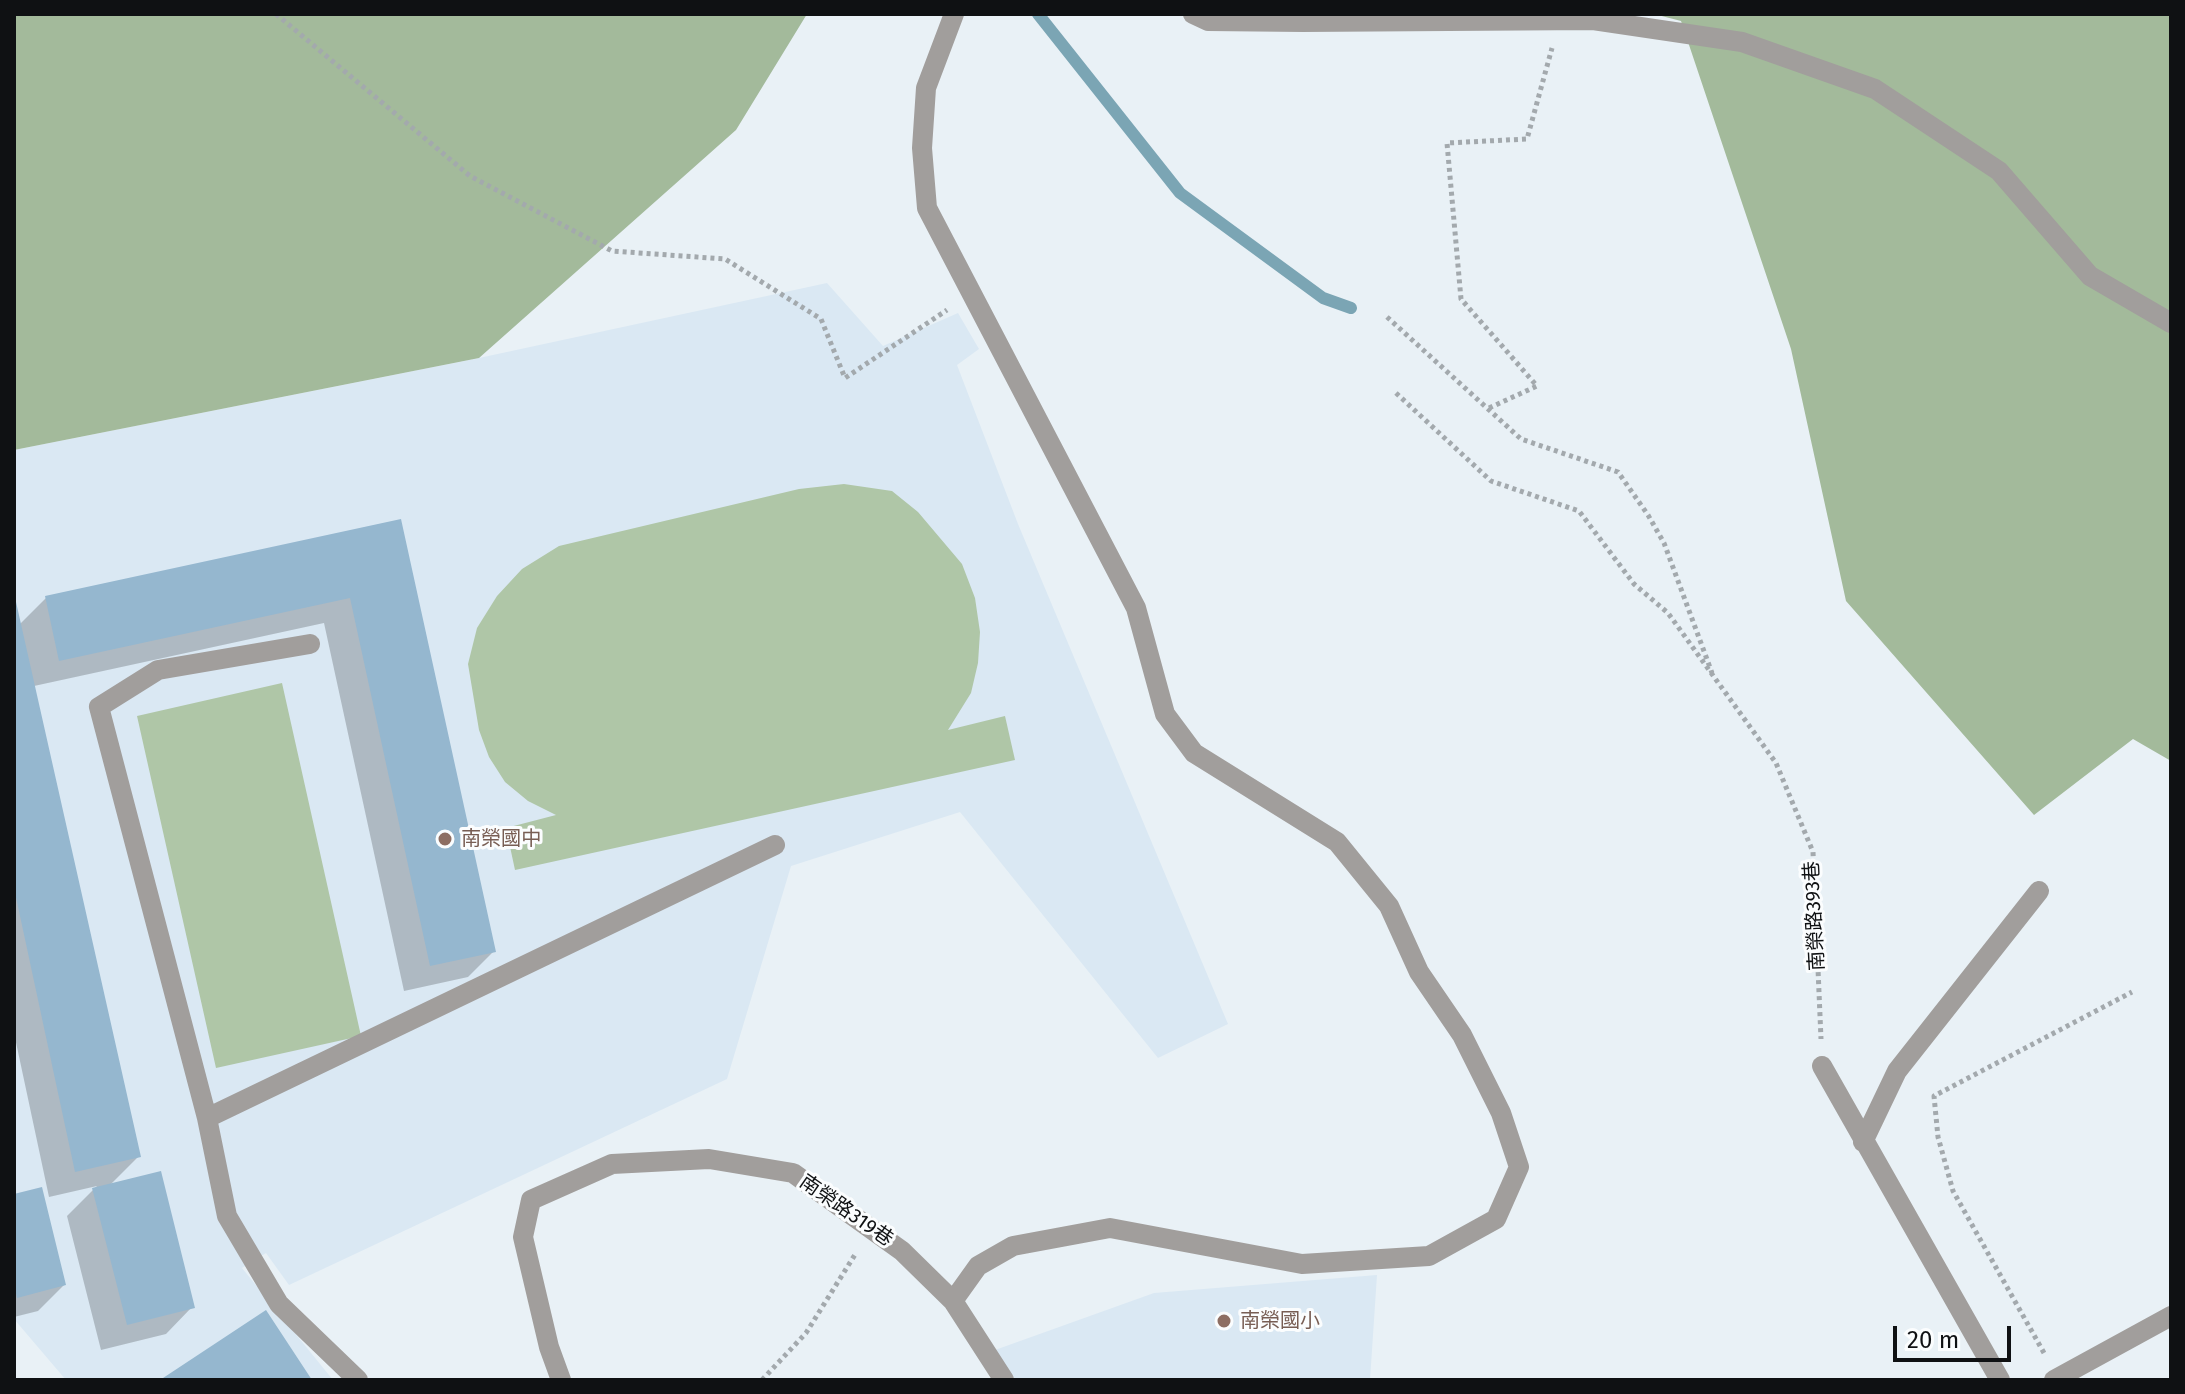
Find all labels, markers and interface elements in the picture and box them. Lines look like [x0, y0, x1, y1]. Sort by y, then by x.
place label: 南榮國中 [461, 827, 541, 851]
marker: 南榮國中 [436, 830, 454, 848]
street label: 南榮路393巷 [1800, 861, 1830, 971]
street label: 南榮路319巷 [795, 1170, 897, 1252]
place label: 南榮國小 [1240, 1309, 1320, 1333]
scale bar [1897, 1310, 2015, 1360]
marker: 南榮國小 [1215, 1312, 1233, 1330]
text: 20 m [1907, 1326, 1959, 1354]

